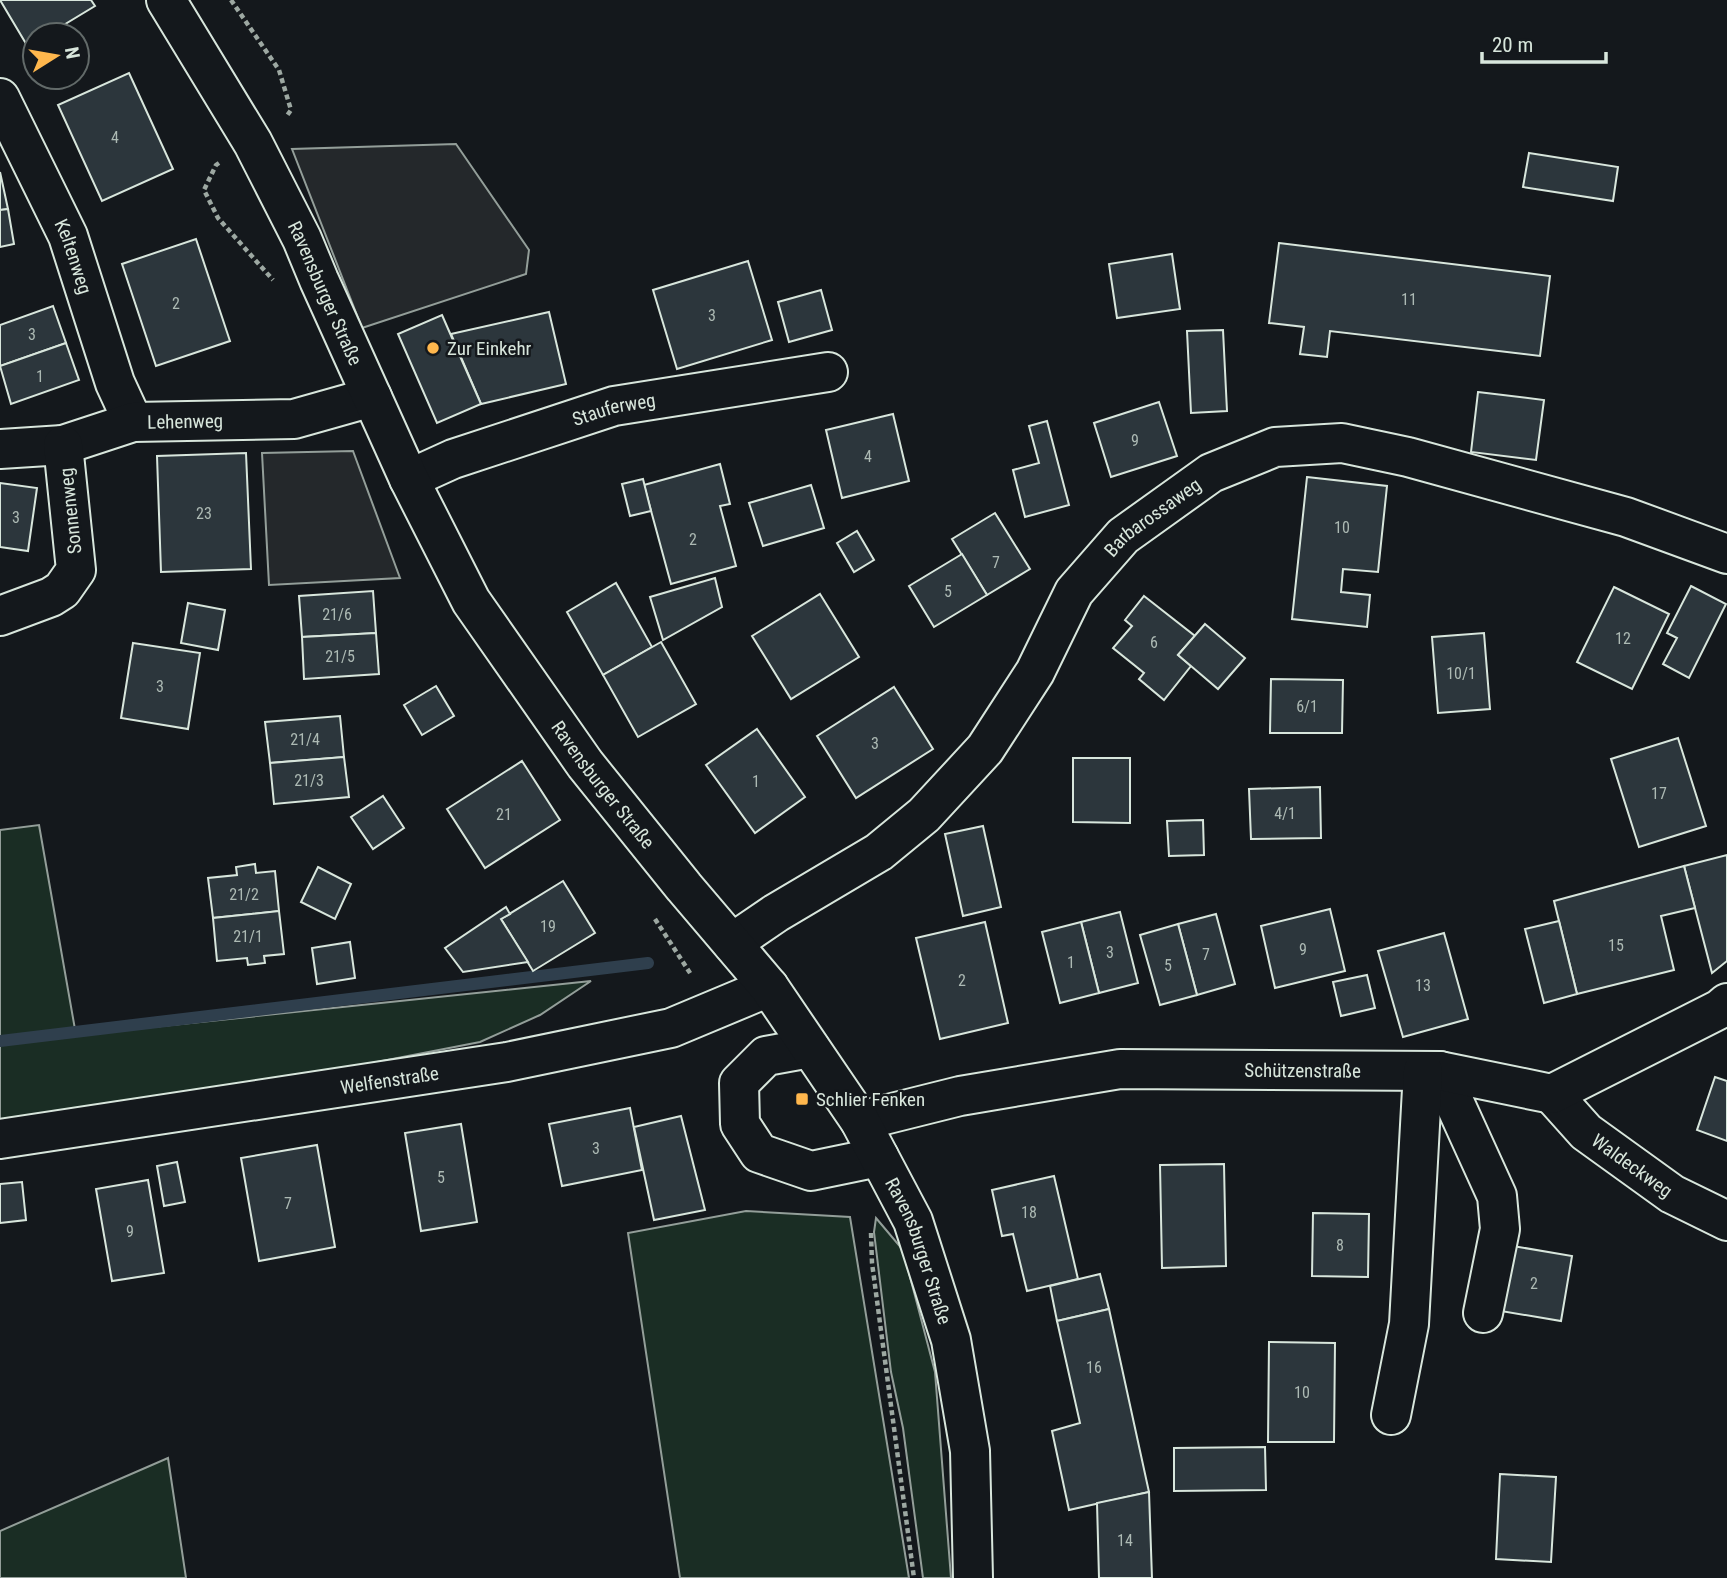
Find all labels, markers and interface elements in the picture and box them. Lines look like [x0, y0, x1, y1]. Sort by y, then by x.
north arrow [21, 21, 91, 91]
scale bar [1482, 21, 1606, 65]
text: 20 m [1492, 33, 1533, 57]
text: N [60, 45, 85, 61]
house number: 4 [111, 128, 119, 147]
street label: Keltenweg [49, 215, 97, 297]
street label: Ravensburger Straße [283, 217, 367, 369]
house number: 11 [1401, 290, 1417, 309]
house number: 2 [172, 294, 180, 313]
house number: 3 [708, 306, 716, 325]
house number: 3 [28, 325, 36, 344]
place label: Zur Einkehr [447, 337, 532, 360]
marker: Zur Einkehr [425, 340, 441, 356]
house number: 1 [36, 367, 44, 386]
street label: Stauferweg [569, 389, 657, 431]
street label: Lehenweg [147, 409, 223, 434]
house number: 9 [1131, 431, 1139, 450]
house number: 4 [864, 447, 872, 466]
street label: Sonnenweg [55, 467, 86, 555]
street label: Barbarossaweg [1099, 473, 1205, 561]
house number: 23 [196, 504, 212, 523]
house number: 3 [12, 508, 20, 527]
house number: 10 [1334, 518, 1350, 537]
house number: 2 [689, 530, 697, 549]
house number: 7 [992, 553, 1000, 572]
house number: 5 [944, 582, 952, 601]
house number: 21/6 [322, 605, 352, 624]
house number: 12 [1615, 629, 1631, 648]
house number: 6 [1150, 633, 1158, 652]
house number: 21/5 [325, 647, 355, 666]
house number: 10/1 [1446, 664, 1476, 683]
house number: 3 [156, 677, 164, 696]
house number: 6/1 [1296, 697, 1318, 716]
street label: Ravensburger Straße [546, 716, 659, 853]
house number: 21/4 [290, 730, 320, 749]
house number: 3 [871, 734, 879, 753]
house number: 21/3 [294, 771, 324, 790]
house number: 1 [752, 772, 760, 791]
house number: 17 [1651, 784, 1667, 803]
house number: 4/1 [1274, 804, 1296, 823]
house number: 21 [496, 805, 512, 824]
house number: 21/2 [229, 885, 259, 904]
house number: 19 [540, 917, 556, 936]
house number: 21/1 [233, 927, 263, 946]
house number: 15 [1608, 936, 1624, 955]
house number: 9 [1299, 940, 1307, 959]
house number: 3 [1106, 943, 1114, 962]
house number: 7 [1202, 945, 1210, 964]
house number: 1 [1067, 953, 1075, 972]
house number: 5 [1164, 956, 1172, 975]
house number: 2 [958, 971, 966, 990]
house number: 13 [1415, 976, 1431, 995]
street label: Schützenstraße [1244, 1059, 1361, 1083]
street label: Welfenstraße [339, 1062, 440, 1099]
place label: Schlier Fenken [816, 1088, 925, 1111]
marker: Schlier Fenken [794, 1091, 810, 1107]
street label: Waldeckweg [1587, 1129, 1677, 1203]
house number: 3 [592, 1139, 600, 1158]
house number: 5 [437, 1168, 445, 1187]
street label: Ravensburger Straße [880, 1174, 956, 1327]
house number: 7 [284, 1194, 292, 1213]
house number: 18 [1021, 1203, 1037, 1222]
house number: 9 [126, 1222, 134, 1241]
house number: 8 [1336, 1236, 1344, 1255]
house number: 2 [1530, 1274, 1538, 1293]
house number: 16 [1086, 1358, 1102, 1377]
house number: 10 [1294, 1383, 1310, 1402]
house number: 14 [1117, 1531, 1133, 1550]

